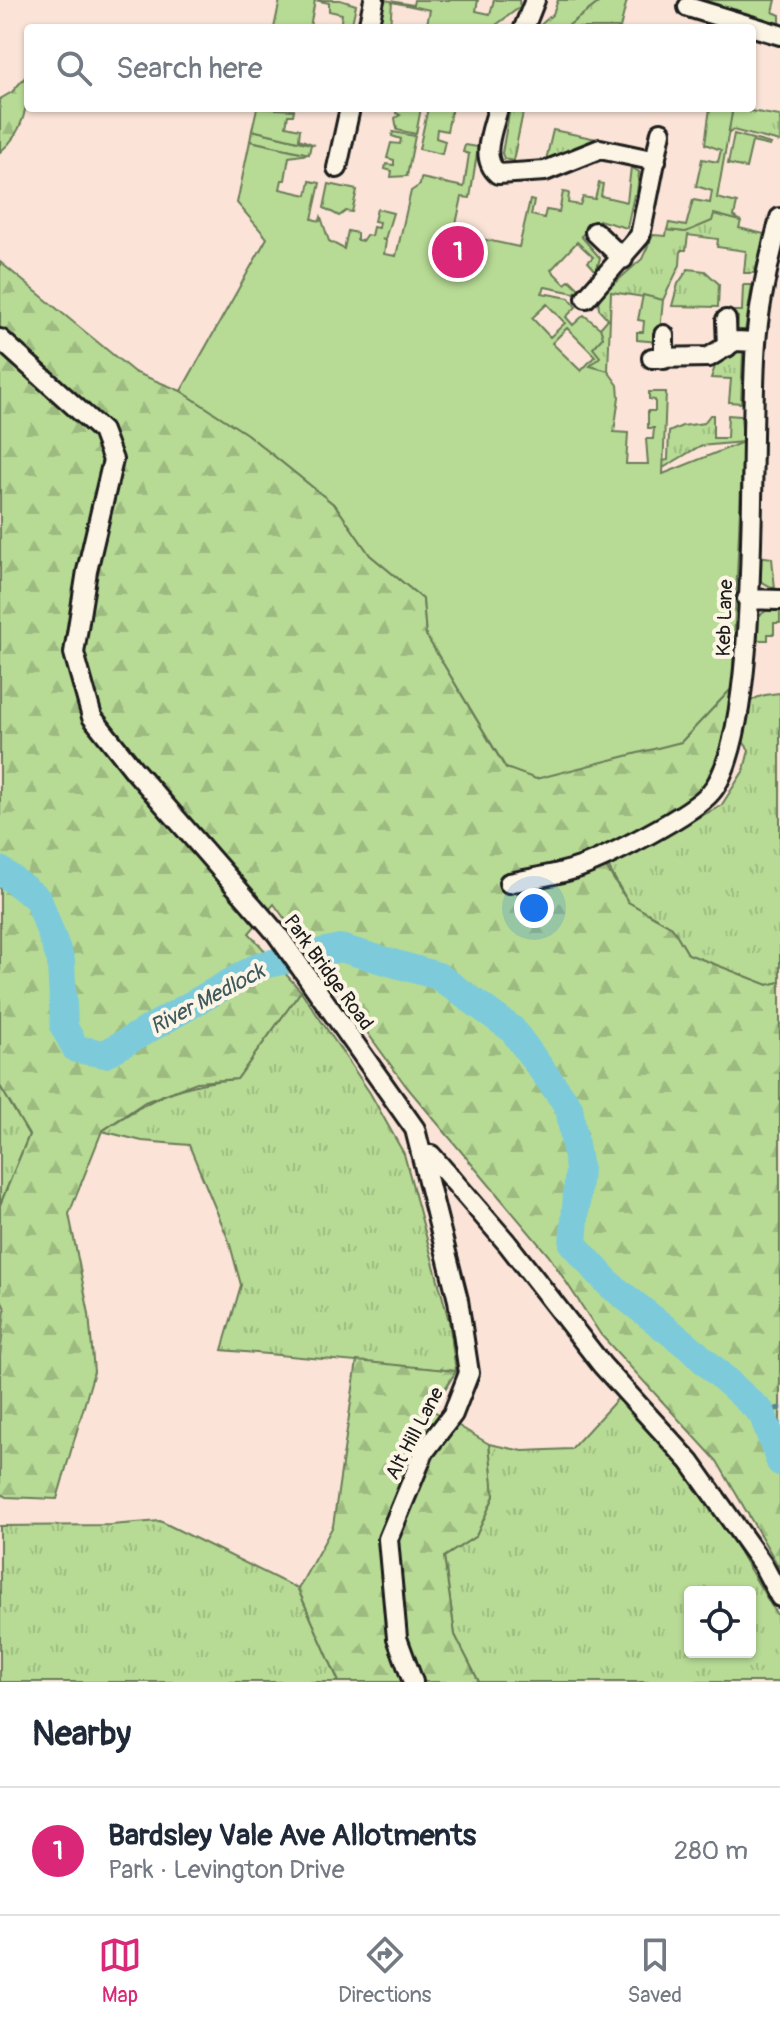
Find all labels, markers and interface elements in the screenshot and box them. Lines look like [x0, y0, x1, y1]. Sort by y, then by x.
search box [24, 24, 756, 112]
icon: search [52, 46, 96, 90]
text: Search here [116, 50, 263, 87]
pin: 1 [432, 222, 484, 282]
street label: Keb Lane [711, 579, 738, 657]
your location [514, 888, 554, 928]
street label: Park Bridge Road [278, 910, 379, 1035]
water label: River Medlock [145, 956, 271, 1041]
street label: Alt Hill Lane [380, 1382, 449, 1484]
map controls [684, 1586, 756, 1658]
button: locate [684, 1586, 756, 1658]
text: Nearby [32, 1713, 131, 1756]
text: Bardsley Vale Ave Allotments [108, 1817, 476, 1854]
text: 1 [53, 1835, 63, 1867]
text: 280 m [674, 1835, 748, 1867]
text: Park · Levington Drive [108, 1854, 345, 1886]
tab: Map [98, 1933, 142, 2009]
tab: Directions [338, 1933, 431, 2009]
tab: Saved [627, 1933, 682, 2009]

